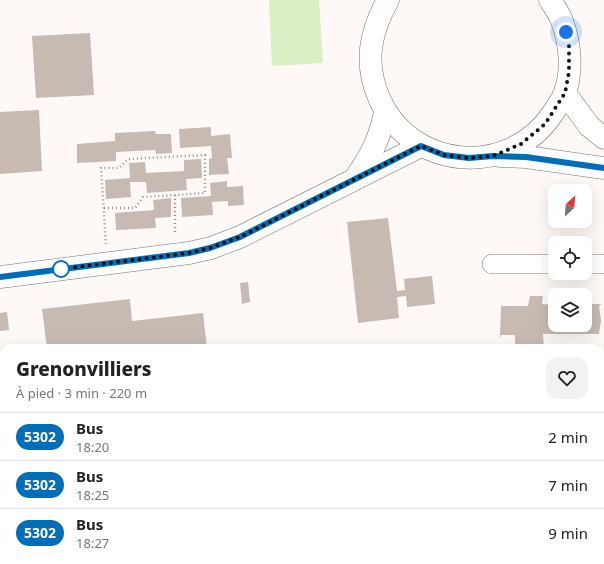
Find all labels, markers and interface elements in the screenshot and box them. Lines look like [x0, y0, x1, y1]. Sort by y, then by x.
your location [556, 22, 576, 42]
north arrow [548, 184, 592, 228]
map controls [548, 184, 592, 332]
button: locate [548, 236, 592, 280]
unlabelled marker [52, 260, 70, 278]
button: layers [548, 288, 592, 332]
text: Grenonvilliers [16, 356, 151, 382]
button: heart [546, 357, 588, 399]
text: À pied · 3 min · 220 m [16, 384, 147, 402]
text: Bus [76, 418, 103, 438]
text: 5302 [24, 427, 56, 446]
text: 2 min [548, 427, 588, 447]
text: 18:20 [76, 438, 109, 456]
text: Bus [76, 466, 103, 486]
text: 5302 [24, 475, 56, 494]
text: 7 min [548, 475, 588, 495]
text: 18:25 [76, 486, 109, 504]
text: Bus [76, 514, 103, 534]
text: 5302 [24, 523, 56, 542]
text: 9 min [548, 523, 588, 543]
text: 18:27 [76, 534, 109, 552]

